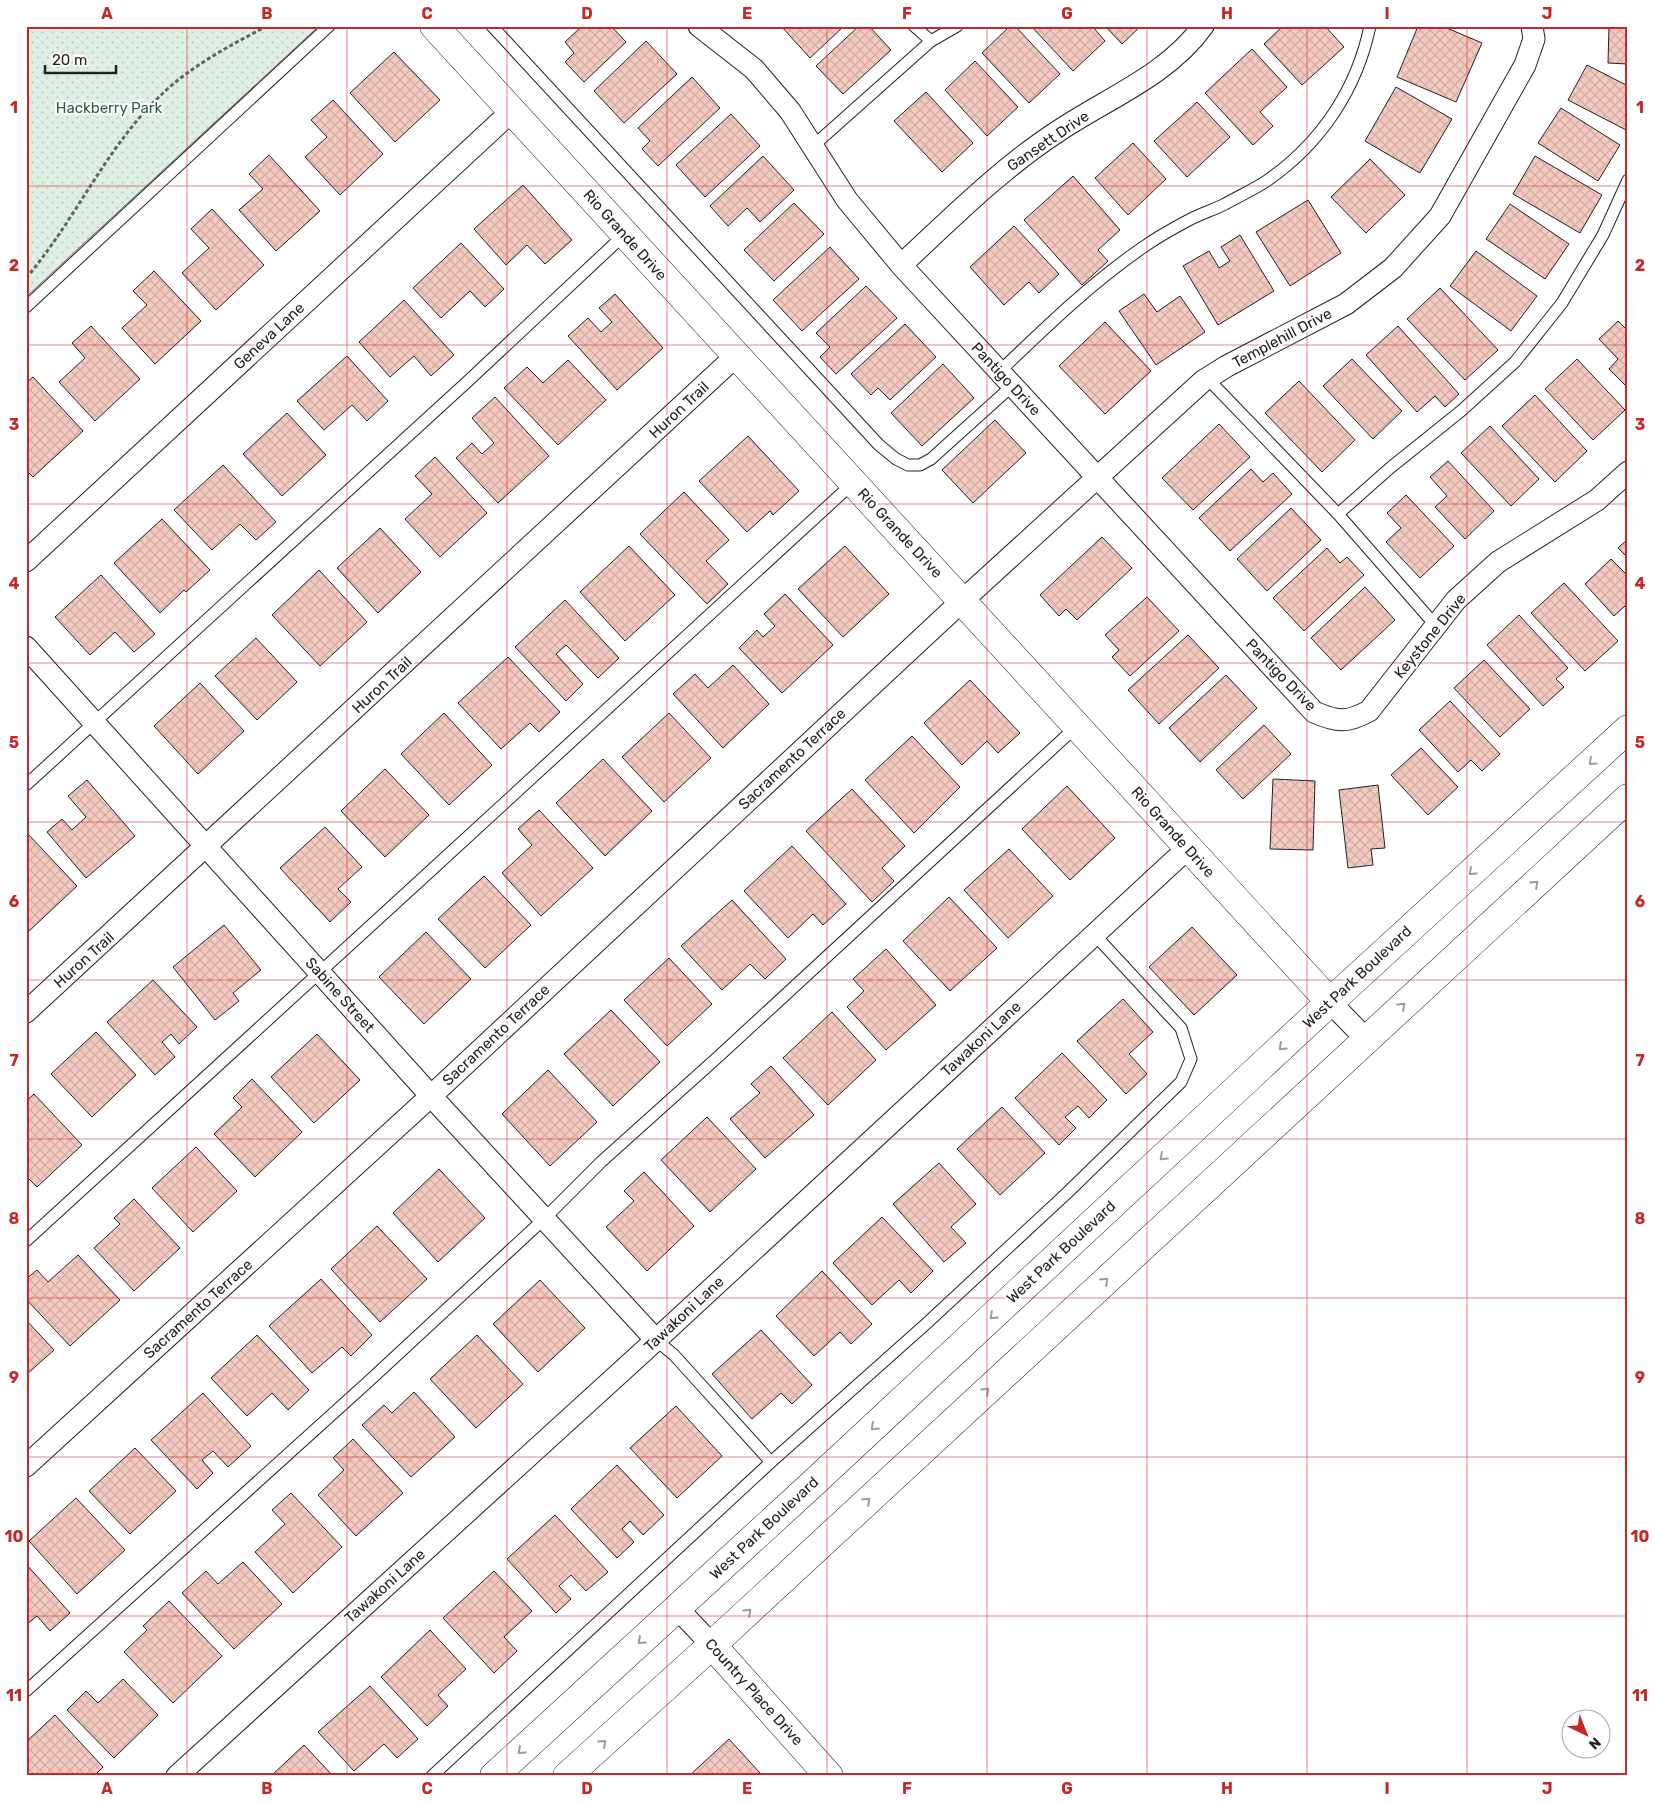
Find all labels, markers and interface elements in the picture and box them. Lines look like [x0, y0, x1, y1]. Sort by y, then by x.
text: A [101, 4, 113, 23]
text: B [261, 4, 273, 23]
text: C [421, 4, 433, 23]
text: D [581, 4, 593, 23]
text: E [742, 4, 752, 23]
text: F [902, 4, 912, 23]
text: G [1061, 4, 1073, 23]
text: H [1221, 4, 1233, 23]
text: I [1384, 4, 1390, 23]
text: J [1542, 4, 1552, 23]
scale bar [45, 42, 116, 74]
text: 20 m [52, 51, 87, 69]
text: 1 [10, 98, 18, 117]
text: 1 [1636, 98, 1644, 117]
park label: Hackberry Park [56, 99, 163, 117]
street label: Gansett Drive [1004, 107, 1092, 175]
street label: Rio Grande Drive [580, 186, 670, 284]
text: 2 [9, 256, 19, 275]
text: 2 [1635, 256, 1645, 275]
street label: Geneva Lane [230, 299, 308, 373]
street label: Templehill Drive [1229, 304, 1335, 372]
street label: Pantigo Drive [968, 339, 1044, 419]
street label: Huron Trail [645, 378, 713, 442]
text: 3 [9, 415, 19, 434]
text: 3 [1635, 415, 1645, 434]
street label: Rio Grande Drive [854, 484, 946, 582]
text: 4 [9, 574, 20, 593]
text: 4 [1635, 574, 1646, 593]
street label: Keystone Drive [1390, 590, 1470, 682]
street label: Pantigo Drive [1242, 635, 1320, 715]
street label: Huron Trail [348, 653, 416, 717]
street label: Sacramento Terrace [735, 705, 849, 813]
text: 5 [9, 733, 19, 752]
text: 5 [1635, 733, 1645, 752]
one-way arrow [1588, 756, 1597, 765]
street label: Rio Grande Drive [1128, 783, 1218, 881]
one-way arrow [1469, 866, 1478, 875]
one-way arrow [1529, 881, 1538, 890]
text: 6 [9, 892, 19, 911]
text: 6 [1635, 892, 1645, 911]
street label: West Park Boulevard [1299, 922, 1415, 1032]
street label: Huron Trail [50, 928, 118, 992]
street label: Sabine Street [302, 954, 378, 1036]
street label: Sacramento Terrace [439, 981, 553, 1089]
street label: Tawakoni Lane [937, 998, 1025, 1080]
one-way arrow [1397, 1003, 1406, 1012]
one-way arrow [1278, 1041, 1287, 1050]
text: 7 [9, 1051, 19, 1070]
text: 7 [1635, 1051, 1645, 1070]
one-way arrow [1159, 1151, 1168, 1160]
street label: West Park Boulevard [1003, 1197, 1119, 1307]
text: 8 [9, 1209, 20, 1228]
text: 8 [1635, 1209, 1646, 1228]
street label: Sacramento Terrace [140, 1255, 256, 1363]
street label: Tawakoni Lane [640, 1273, 728, 1355]
one-way arrow [1100, 1277, 1109, 1286]
one-way arrow [989, 1310, 998, 1319]
text: 9 [9, 1368, 19, 1387]
text: 9 [1635, 1368, 1645, 1387]
one-way arrow [981, 1388, 990, 1397]
one-way arrow [870, 1421, 879, 1430]
street label: West Park Boulevard [706, 1473, 822, 1583]
one-way arrow [861, 1498, 870, 1507]
text: 10 [5, 1527, 24, 1546]
text: 10 [1631, 1527, 1650, 1546]
street label: Tawakoni Lane [341, 1545, 429, 1627]
one-way arrow [742, 1609, 751, 1618]
one-way arrow [638, 1635, 647, 1644]
street label: Country Place Drive [701, 1635, 807, 1749]
text: 11 [6, 1686, 22, 1705]
text: 11 [1632, 1686, 1648, 1705]
north arrow [1562, 1710, 1612, 1760]
text: N [1585, 1733, 1604, 1753]
one-way arrow [598, 1740, 607, 1749]
one-way arrow [518, 1745, 527, 1754]
text: A [101, 1779, 113, 1798]
text: B [261, 1779, 273, 1798]
text: C [421, 1779, 433, 1798]
text: D [581, 1779, 593, 1798]
text: E [742, 1779, 752, 1798]
text: F [902, 1779, 912, 1798]
text: G [1061, 1779, 1073, 1798]
text: H [1221, 1779, 1233, 1798]
text: I [1384, 1779, 1390, 1798]
text: J [1542, 1779, 1552, 1798]

